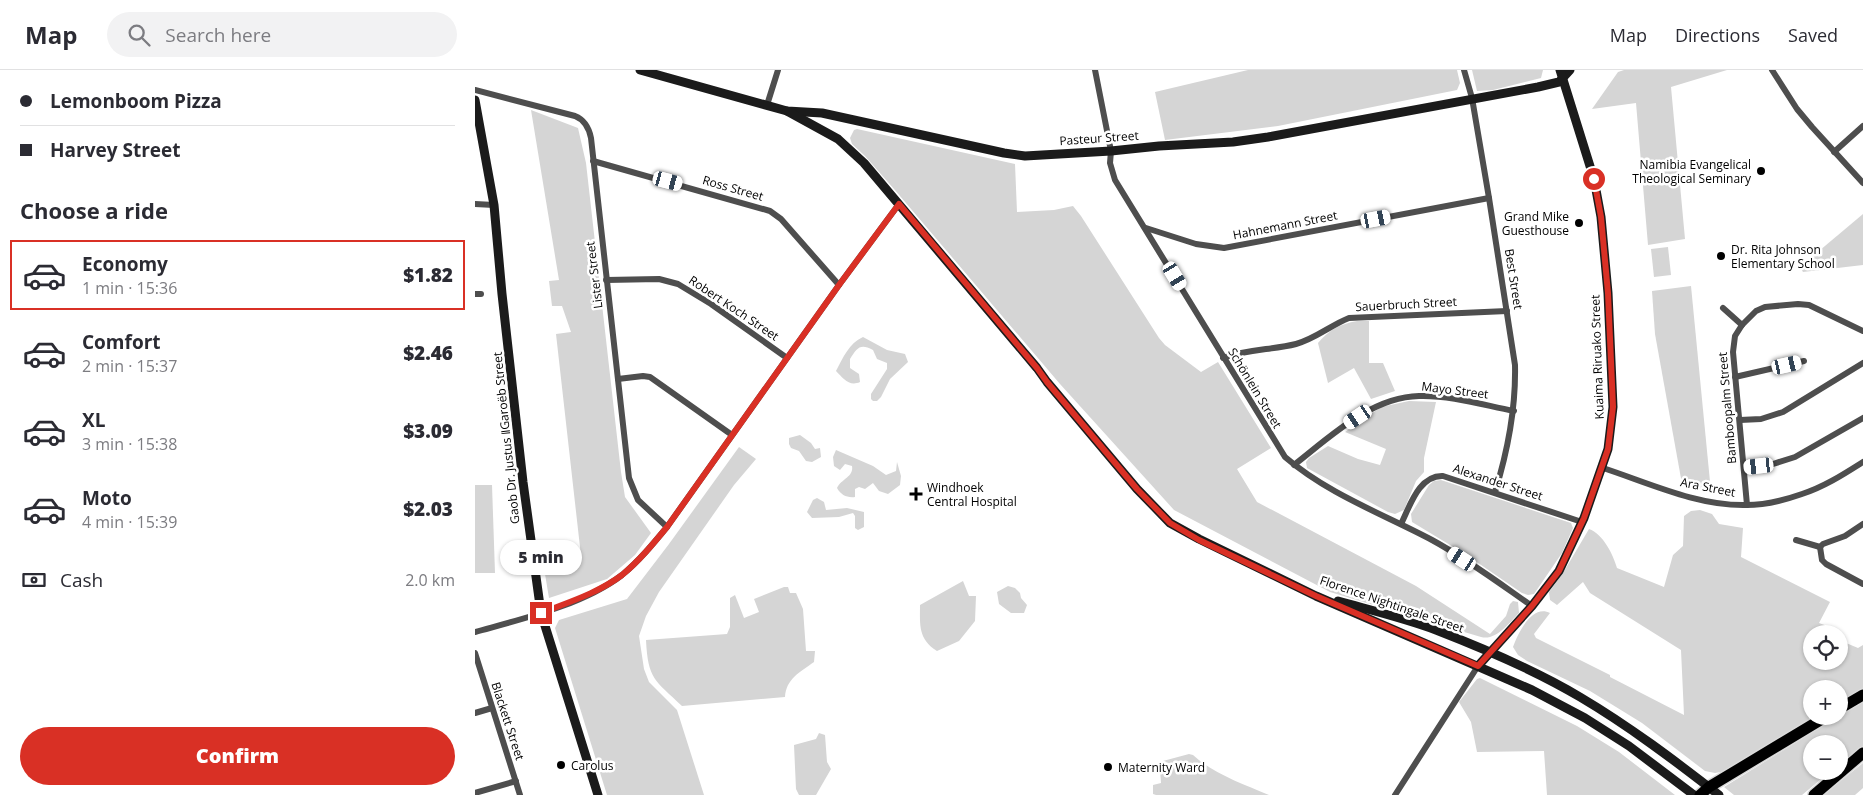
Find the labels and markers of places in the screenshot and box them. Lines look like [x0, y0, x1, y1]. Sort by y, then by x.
place label: Namibia Evangelical Theological Seminary [1632, 156, 1752, 187]
marker: Namibia Evangelical Theological Seminary [1755, 165, 1767, 177]
place label: Grand Mike Guesthouse [1502, 208, 1569, 239]
marker: Grand Mike Guesthouse [1573, 217, 1585, 229]
place label: Dr. Rita Johnson Elementary School [1731, 241, 1835, 272]
marker: Dr. Rita Johnson Elementary School [1715, 250, 1727, 262]
place label: Windhoek Central Hospital [927, 479, 1017, 510]
marker: Windhoek Central Hospital [909, 487, 923, 501]
place label: Carolus [571, 757, 614, 774]
marker: Carolus [555, 759, 567, 771]
place label: Maternity Ward [1118, 759, 1205, 776]
marker: Maternity Ward [1102, 761, 1114, 773]

